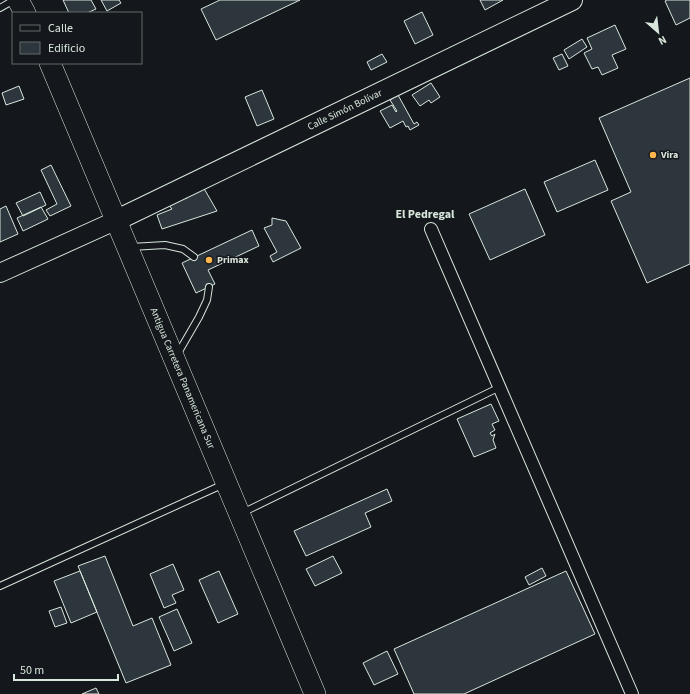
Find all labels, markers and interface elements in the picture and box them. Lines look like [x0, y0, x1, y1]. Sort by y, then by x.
legend [12, 12, 142, 64]
north arrow [638, 12, 678, 52]
text: Calle [48, 20, 73, 37]
text: N [656, 32, 669, 49]
text: Edificio [48, 40, 85, 57]
street label: Calle Simón Bolívar [305, 86, 385, 134]
place label: Vira [660, 148, 678, 162]
marker: Vira [648, 150, 658, 160]
district label: El Pedregal [395, 206, 455, 223]
place label: Primax [217, 253, 249, 267]
marker: Primax [204, 255, 214, 265]
street label: Antigua Carretera Panamericana Sur [147, 306, 218, 451]
scale bar [14, 656, 118, 682]
text: 50 m [20, 662, 44, 679]

